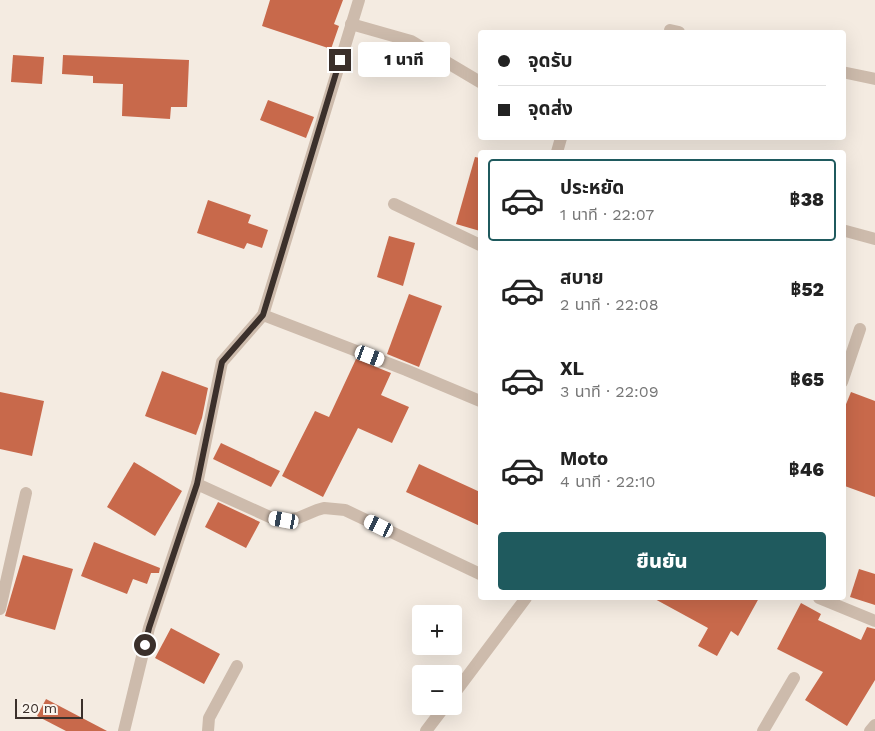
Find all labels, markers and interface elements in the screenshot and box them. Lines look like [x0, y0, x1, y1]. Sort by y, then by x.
callout: 1 นาที [358, 42, 450, 78]
route end [329, 49, 351, 71]
text: จุดรับ [528, 49, 573, 72]
text: 1 นาที [384, 50, 424, 69]
text: จุดส่ง [528, 97, 573, 120]
text: ประหยัด [560, 176, 624, 199]
icon: car [500, 178, 545, 223]
text: ฿38 [790, 188, 824, 211]
text: 1 นาที · 22:07 [560, 205, 654, 224]
text: สบาย [560, 266, 604, 289]
icon: car [500, 268, 545, 313]
text: ฿52 [790, 278, 824, 301]
text: 2 นาที · 22:08 [560, 295, 659, 314]
car [353, 344, 386, 368]
text: XL [560, 357, 584, 380]
icon: car [500, 358, 545, 403]
text: ฿65 [790, 368, 824, 391]
text: 3 นาที · 22:09 [560, 382, 659, 401]
text: Moto [560, 447, 608, 470]
icon: car [500, 448, 545, 493]
text: ฿46 [789, 458, 824, 481]
text: 4 นาที · 22:10 [560, 472, 655, 491]
car [267, 510, 300, 530]
car [362, 513, 395, 539]
button: ยืนยัน [498, 532, 826, 590]
map controls [412, 605, 462, 715]
button: + [412, 605, 462, 655]
route start [134, 634, 156, 656]
button: − [412, 665, 462, 715]
scale bar [15, 696, 82, 719]
text: 20 m [22, 700, 57, 716]

